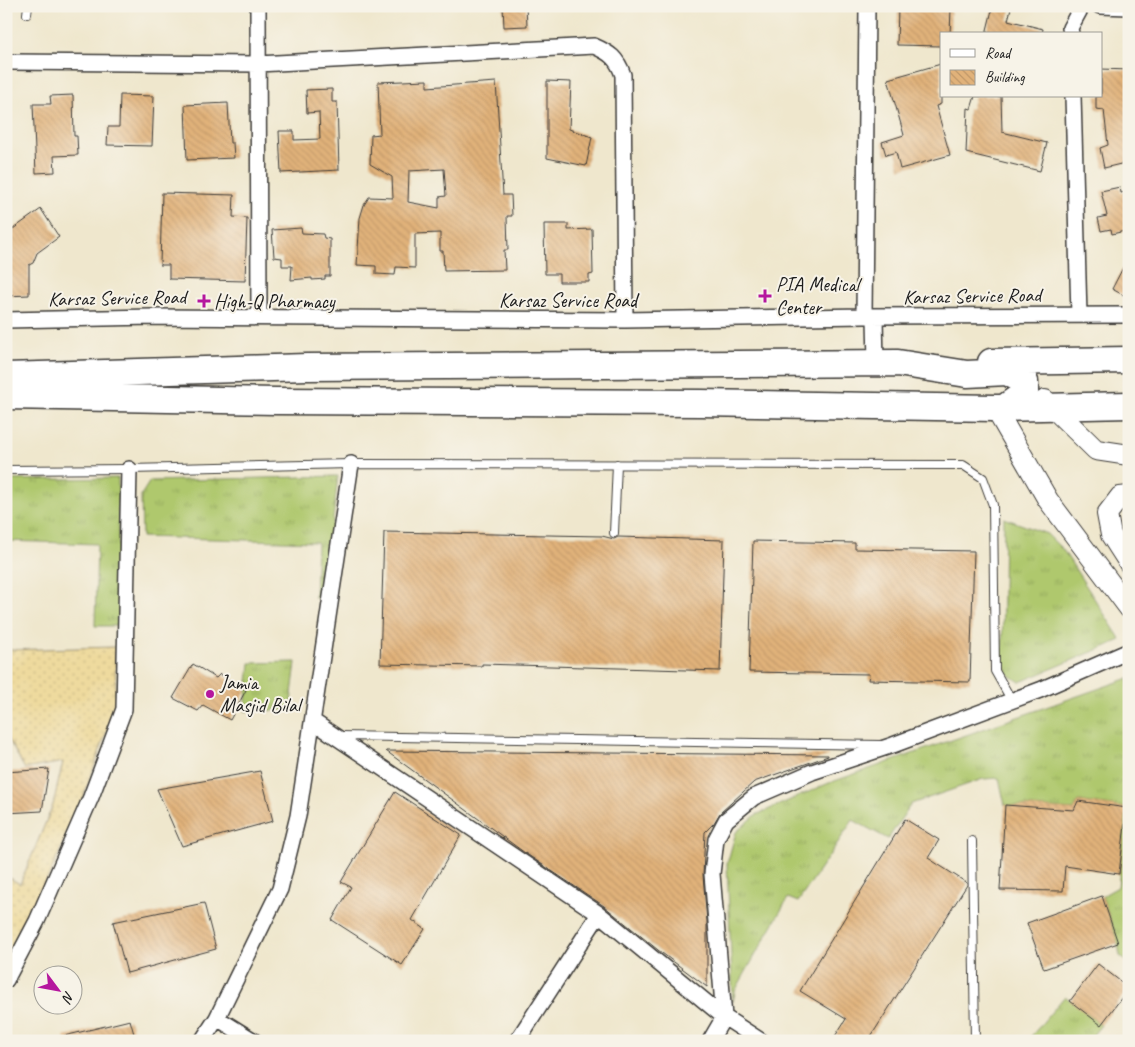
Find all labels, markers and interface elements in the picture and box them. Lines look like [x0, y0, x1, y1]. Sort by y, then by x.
legend [940, 32, 1102, 98]
text: Road [985, 44, 1012, 63]
text: Building [985, 68, 1025, 87]
place label: PIA Medical Center [776, 272, 863, 320]
street label: Karsaz Service Road [903, 282, 1044, 310]
street label: Karsaz Service Road [48, 284, 189, 312]
street label: Karsaz Service Road [499, 288, 640, 313]
place label: High-Q Pharmacy [214, 289, 336, 314]
marker: PIA Medical Center [758, 289, 772, 303]
marker: High-Q Pharmacy [198, 295, 210, 307]
place label: Jamia Masjid Bilal [219, 670, 304, 718]
marker: Jamia Masjid Bilal [204, 688, 216, 700]
north arrow [32, 964, 82, 1014]
text: N [58, 988, 78, 1007]

